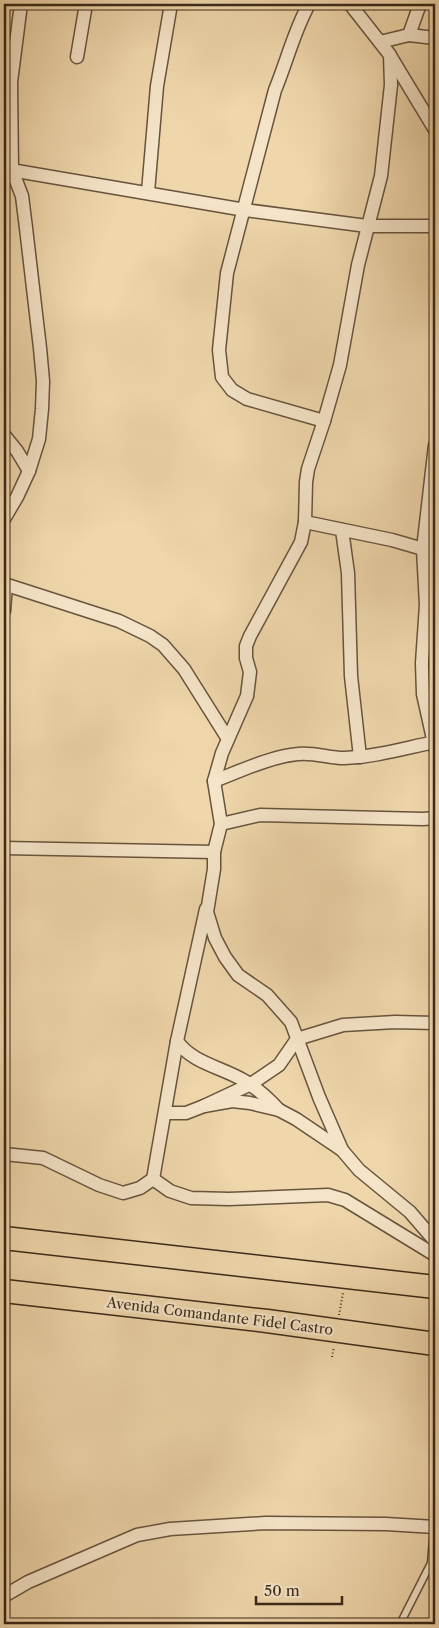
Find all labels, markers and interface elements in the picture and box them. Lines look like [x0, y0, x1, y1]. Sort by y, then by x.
street label: Avenida Comandante Fidel Castro [105, 1293, 334, 1339]
scale bar [256, 1573, 343, 1605]
text: 50 m [264, 1581, 300, 1600]

